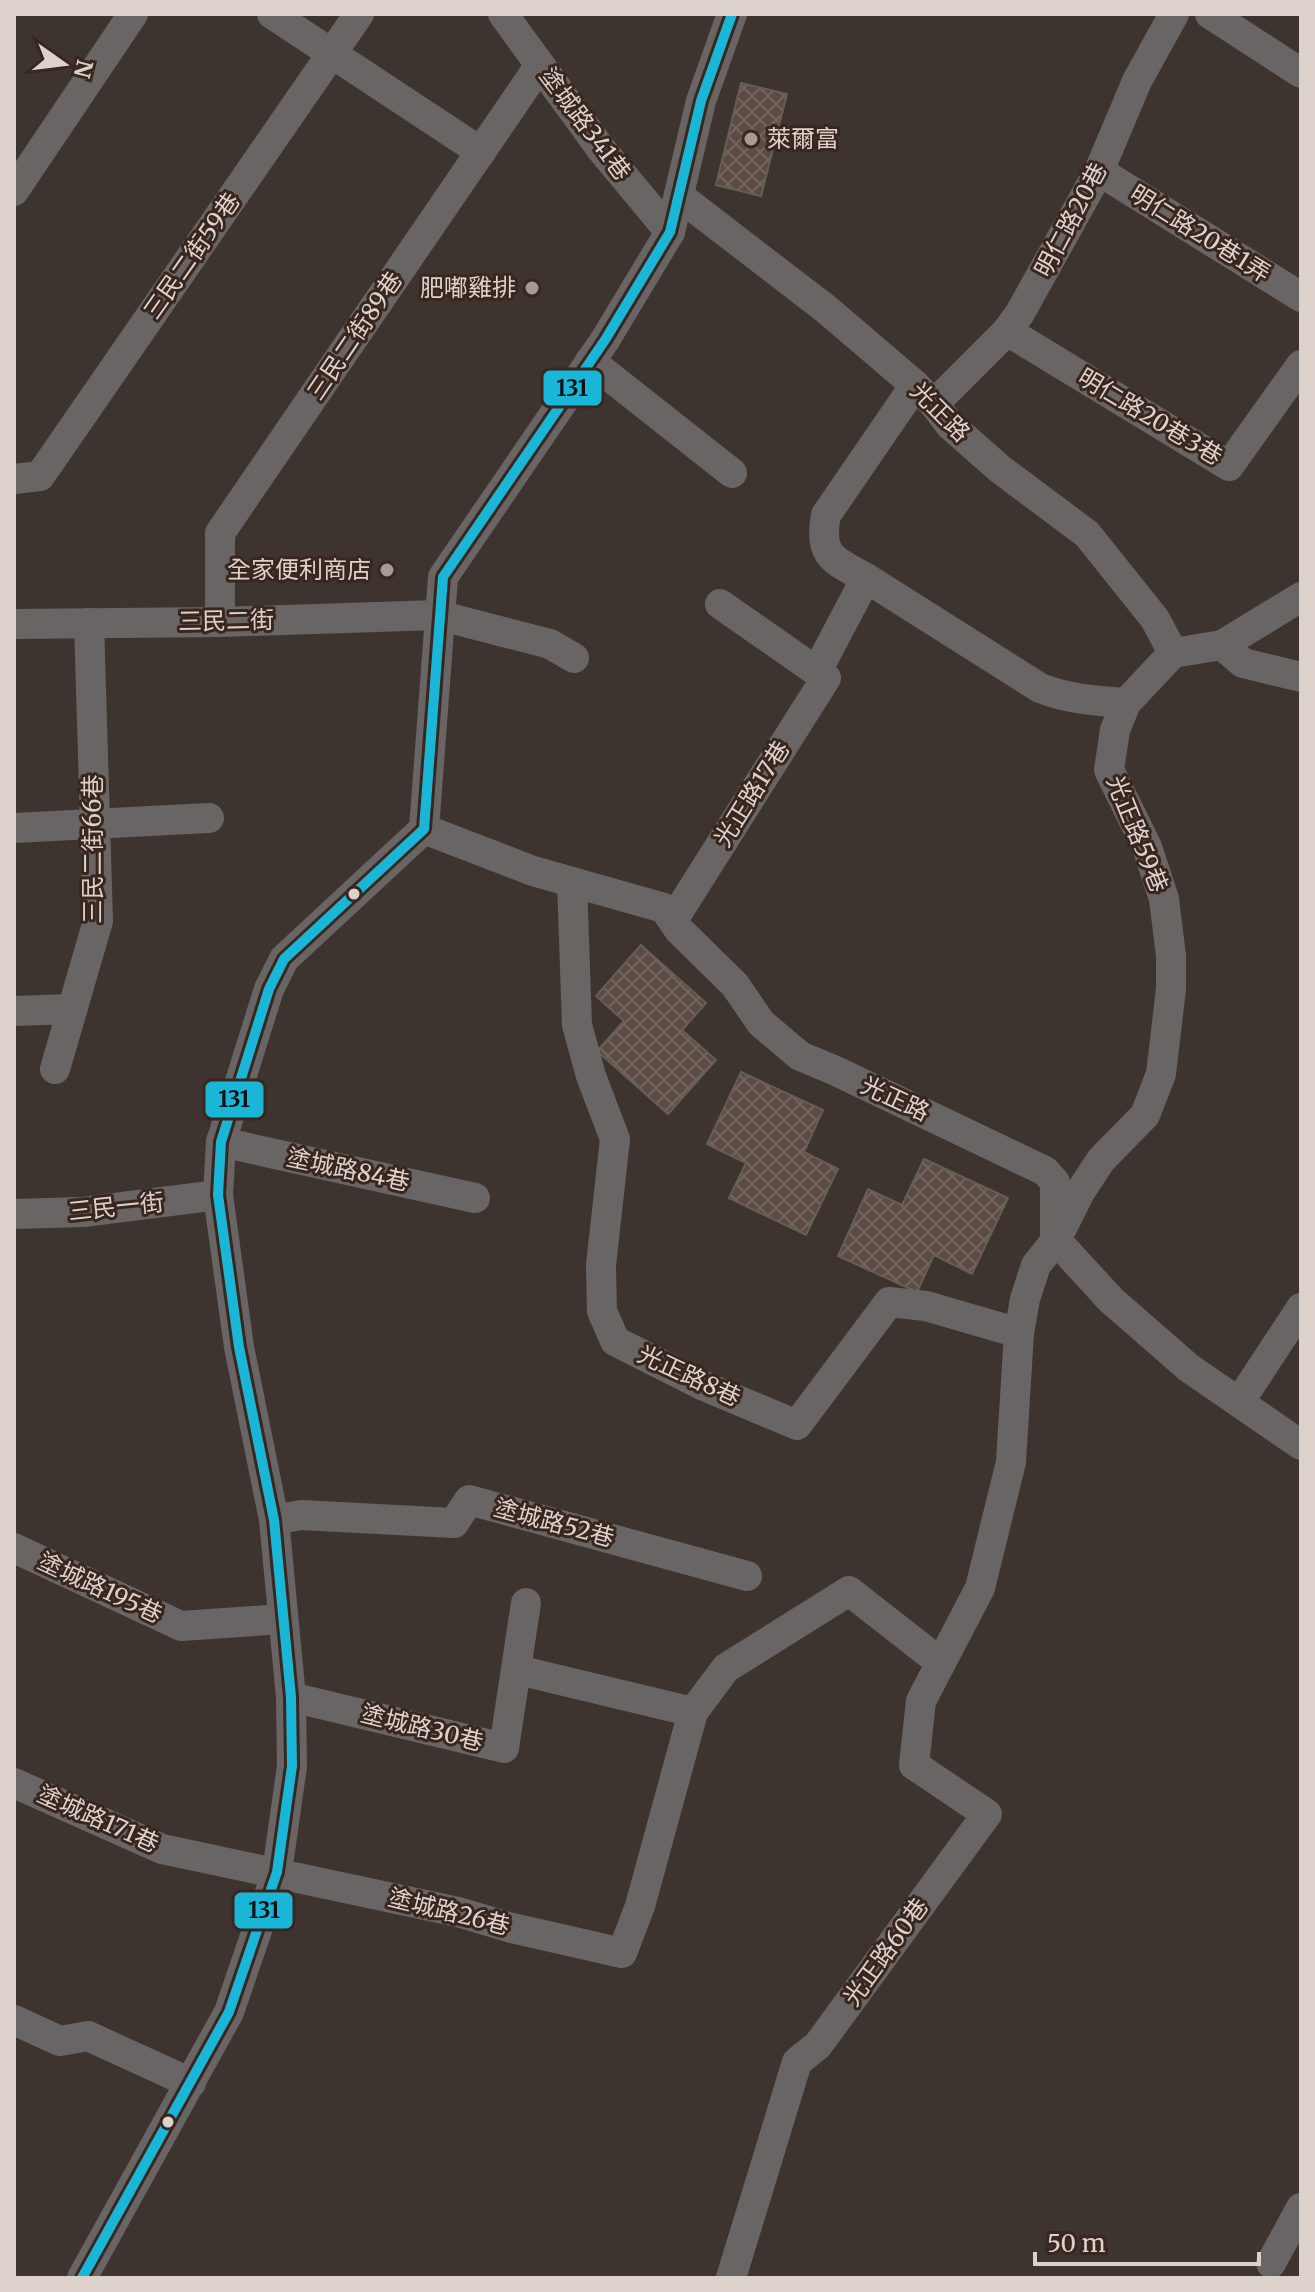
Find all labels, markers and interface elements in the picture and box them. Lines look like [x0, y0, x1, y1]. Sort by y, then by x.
north arrow [24, 24, 104, 104]
text: N [68, 57, 99, 81]
street label: 塗城路341巷 [533, 61, 638, 186]
place label: 萊爾富 [767, 123, 839, 154]
marker: 萊爾富 [742, 130, 760, 148]
street label: 明仁路20巷 [1027, 157, 1114, 282]
street label: 明仁路20巷1弄 [1124, 178, 1276, 289]
street label: 三民二街59巷 [137, 186, 247, 325]
street label: 三民二街89巷 [300, 266, 409, 406]
place label: 肥嘟雞排 [420, 272, 516, 303]
marker: 肥嘟雞排 [523, 279, 541, 297]
street label: 明仁路20巷3巷 [1072, 361, 1228, 472]
line badge: 131 [542, 369, 603, 407]
text: 131 [556, 374, 588, 402]
street label: 光正路 [904, 375, 977, 448]
place label: 全家便利商店 [227, 554, 371, 585]
marker: 全家便利商店 [378, 561, 396, 579]
street label: 三民二街 [178, 604, 274, 637]
street label: 光正路17巷 [707, 735, 796, 852]
street label: 光正路59巷 [1100, 771, 1175, 897]
street label: 三民二街66巷 [77, 775, 108, 923]
unlabelled marker [346, 886, 362, 902]
street label: 光正路 [856, 1069, 934, 1128]
line badge: 131 [204, 1080, 265, 1119]
text: 131 [218, 1085, 250, 1113]
street label: 塗城路84巷 [284, 1141, 412, 1198]
street label: 三民一街 [67, 1186, 165, 1227]
street label: 光正路8巷 [633, 1338, 746, 1413]
street label: 塗城路52巷 [491, 1492, 618, 1553]
street label: 塗城路195巷 [33, 1545, 167, 1630]
street label: 塗城路30巷 [358, 1697, 486, 1758]
street label: 塗城路171巷 [33, 1778, 164, 1859]
street label: 塗城路26巷 [385, 1881, 513, 1942]
line badge: 131 [233, 1891, 294, 1930]
street label: 光正路60巷 [836, 1892, 935, 2012]
text: 131 [248, 1896, 280, 1924]
unlabelled marker [160, 2114, 176, 2130]
scale bar [1035, 2216, 1259, 2266]
text: 50 m [1047, 2228, 1106, 2259]

